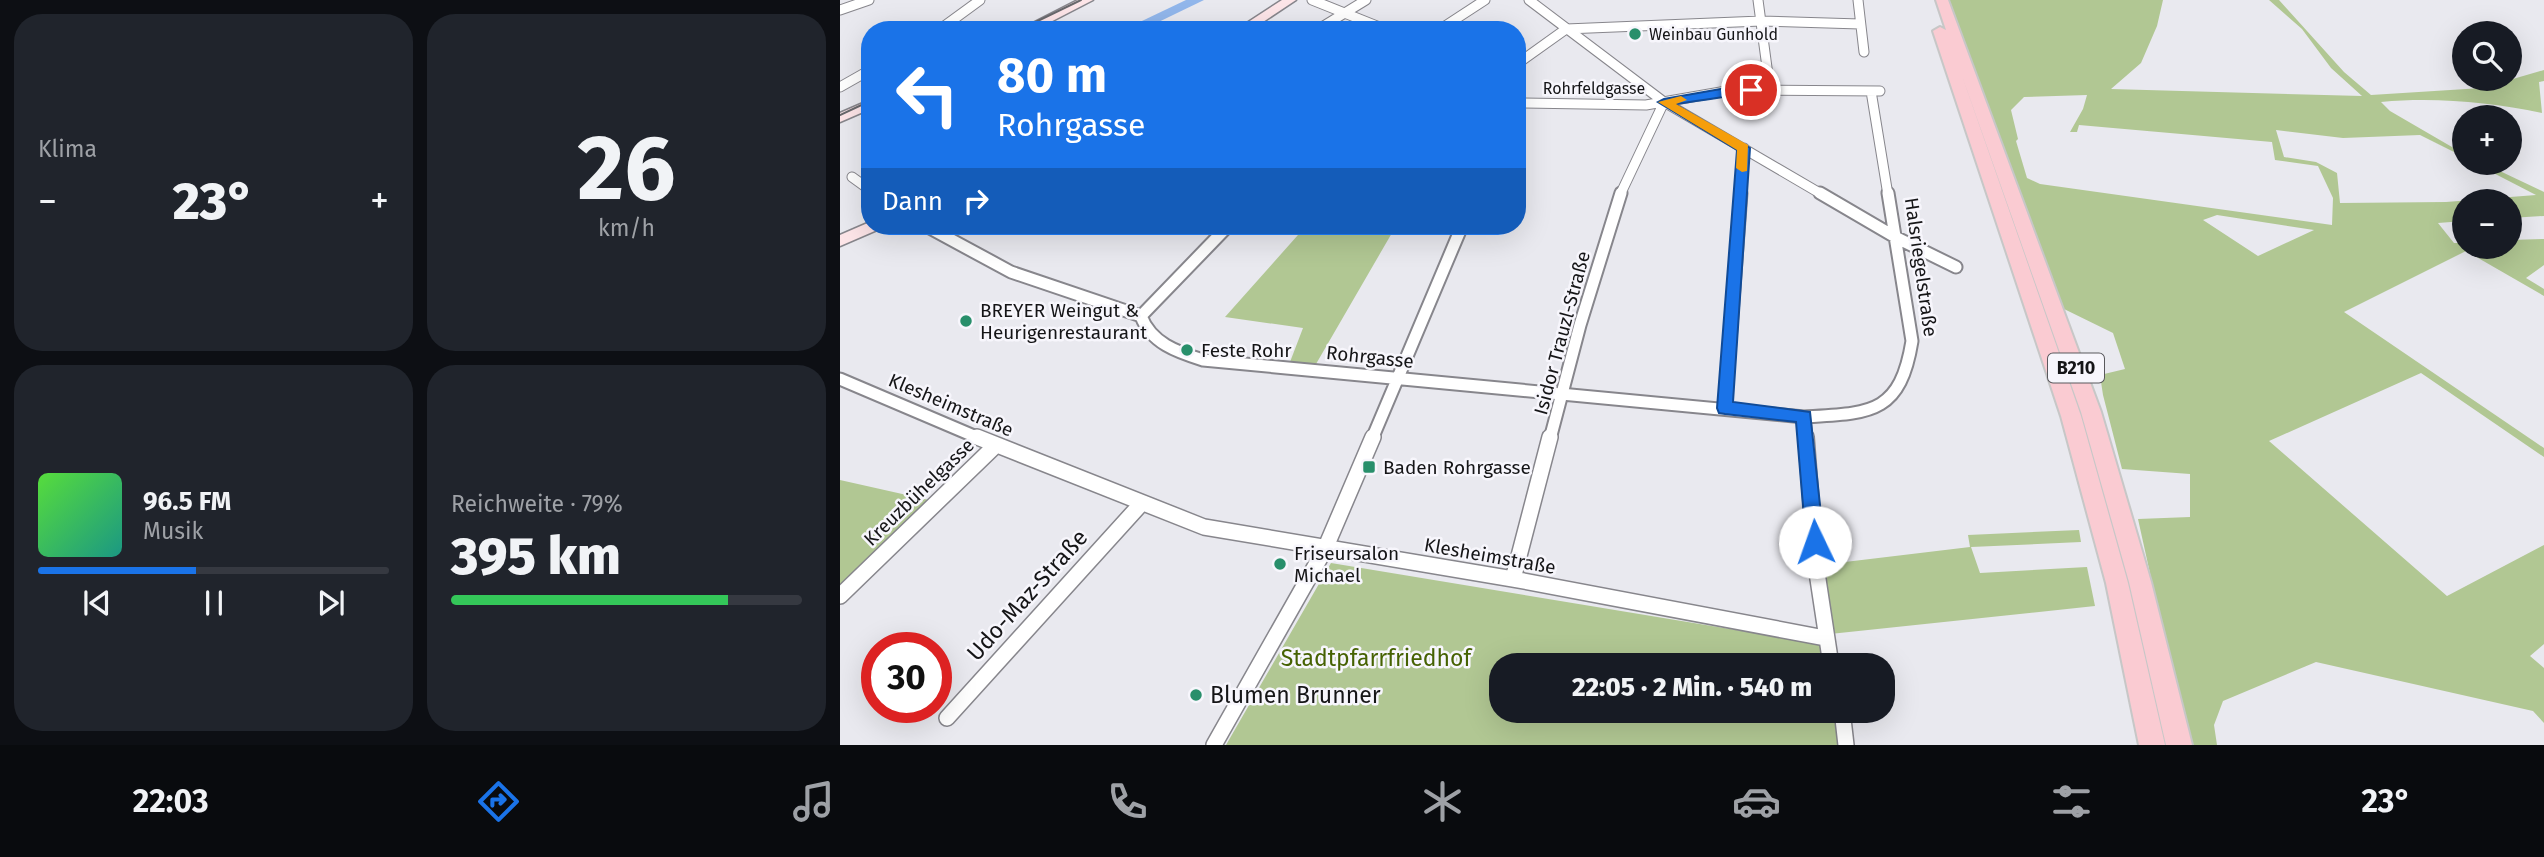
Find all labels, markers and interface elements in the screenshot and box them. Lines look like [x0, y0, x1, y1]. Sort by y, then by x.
map controls [2452, 21, 2522, 259]
button: search [2452, 21, 2522, 91]
place label: Weinbau Gunhold [1649, 25, 1778, 44]
marker: Weinbau Gunhold [1627, 26, 1643, 42]
text: 80 m [997, 46, 1107, 105]
icon: left [882, 49, 973, 140]
pin [1721, 60, 1781, 120]
icon: arrive [1732, 71, 1770, 109]
street label: Rohrfeldgasse [1543, 79, 1645, 98]
button: + [2452, 105, 2522, 175]
text: Rohrgasse [997, 106, 1145, 144]
text: 26 [577, 114, 676, 223]
text: Klima [38, 135, 97, 163]
text: 23° [173, 170, 254, 233]
text: − [38, 178, 57, 224]
text: + [370, 178, 389, 224]
icon: right [957, 182, 995, 220]
text: Dann [882, 186, 943, 217]
button: − [2452, 189, 2522, 259]
street label: Halsriegelstraße [1900, 196, 1942, 338]
text: km/h [598, 214, 655, 242]
street label: Isidor Trauzl-Straße [1529, 249, 1595, 417]
place label: BREYER Weingut & Heurigenrestaurant [980, 299, 1147, 344]
marker: BREYER Weingut & Heurigenrestaurant [958, 313, 974, 329]
place label: Feste Rohr [1201, 339, 1292, 362]
street label: Rohrgasse [1325, 341, 1415, 373]
marker: Feste Rohr [1179, 342, 1195, 358]
road number: B210 [2048, 354, 2104, 382]
street label: Klesheimstraße [885, 368, 1017, 442]
street label: Kreuzbühelgasse [859, 433, 979, 551]
place label: Baden Rohrgasse [1383, 456, 1531, 479]
marker: Baden Rohrgasse [1361, 459, 1377, 475]
text: 96.5 FM [143, 486, 231, 517]
text: Reichweite · 79% [451, 490, 623, 518]
position arrow [1778, 505, 1852, 579]
text: Musik [143, 517, 203, 545]
street label: Udo-Maz-Straße [961, 523, 1093, 667]
text: 395 km [451, 525, 621, 588]
street label: Klesheimstraße [1422, 533, 1558, 579]
place label: Friseursalon Michael [1294, 542, 1399, 587]
marker: Friseursalon Michael [1272, 556, 1288, 572]
icon: previous [78, 584, 116, 622]
icon: pause [195, 584, 233, 622]
icon: next [312, 584, 350, 622]
speed limit sign: 30 [861, 632, 952, 723]
park label: Stadtpfarrfriedhof [1281, 644, 1473, 672]
text: 22:05 · 2 Min. · 540 m [1572, 672, 1812, 703]
place label: Blumen Brunner [1210, 681, 1381, 709]
marker: Blumen Brunner [1188, 687, 1204, 703]
icon: directions [474, 777, 523, 826]
icon: music [789, 777, 838, 826]
icon: phone [1103, 777, 1152, 826]
icon: climate [1418, 777, 1467, 826]
icon: car [1732, 777, 1781, 826]
icon: filters [2047, 777, 2096, 826]
text: 22:03 [133, 782, 209, 820]
text: 23° [2361, 782, 2411, 820]

